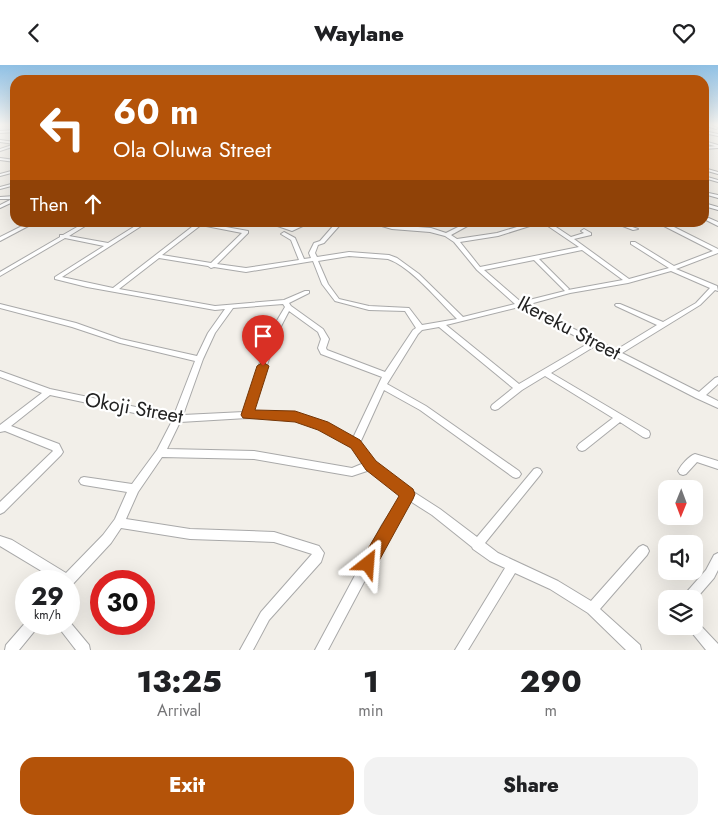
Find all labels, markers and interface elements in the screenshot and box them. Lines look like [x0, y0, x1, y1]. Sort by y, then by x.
text: Waylane [314, 17, 404, 49]
icon: back [20, 19, 48, 47]
icon: heart [670, 19, 698, 47]
text: 60 m [113, 87, 199, 137]
icon: left [30, 95, 95, 160]
text: Ola Oluwa Street [113, 133, 271, 165]
icon: ahead [79, 190, 107, 218]
text: Then [30, 191, 69, 218]
street label: Ikereku Street [512, 289, 626, 368]
pin [242, 315, 284, 366]
icon: arrive [249, 322, 277, 350]
street label: Okoji Street [83, 385, 186, 431]
north arrow [658, 480, 702, 525]
map controls [658, 480, 703, 635]
button: sound [658, 535, 703, 580]
position arrow [341, 537, 393, 589]
speed limit sign: 30 [90, 570, 155, 635]
text: 29 [31, 578, 64, 614]
button: layers [658, 590, 703, 635]
text: km/h [34, 606, 61, 624]
text: 13:25 [136, 660, 222, 703]
text: 1 [363, 660, 379, 703]
text: 290 [520, 660, 582, 703]
text: Arrival [157, 699, 201, 722]
text: min [358, 699, 383, 722]
text: m [544, 699, 557, 722]
button: Exit [20, 757, 354, 815]
button: Share [364, 757, 698, 815]

